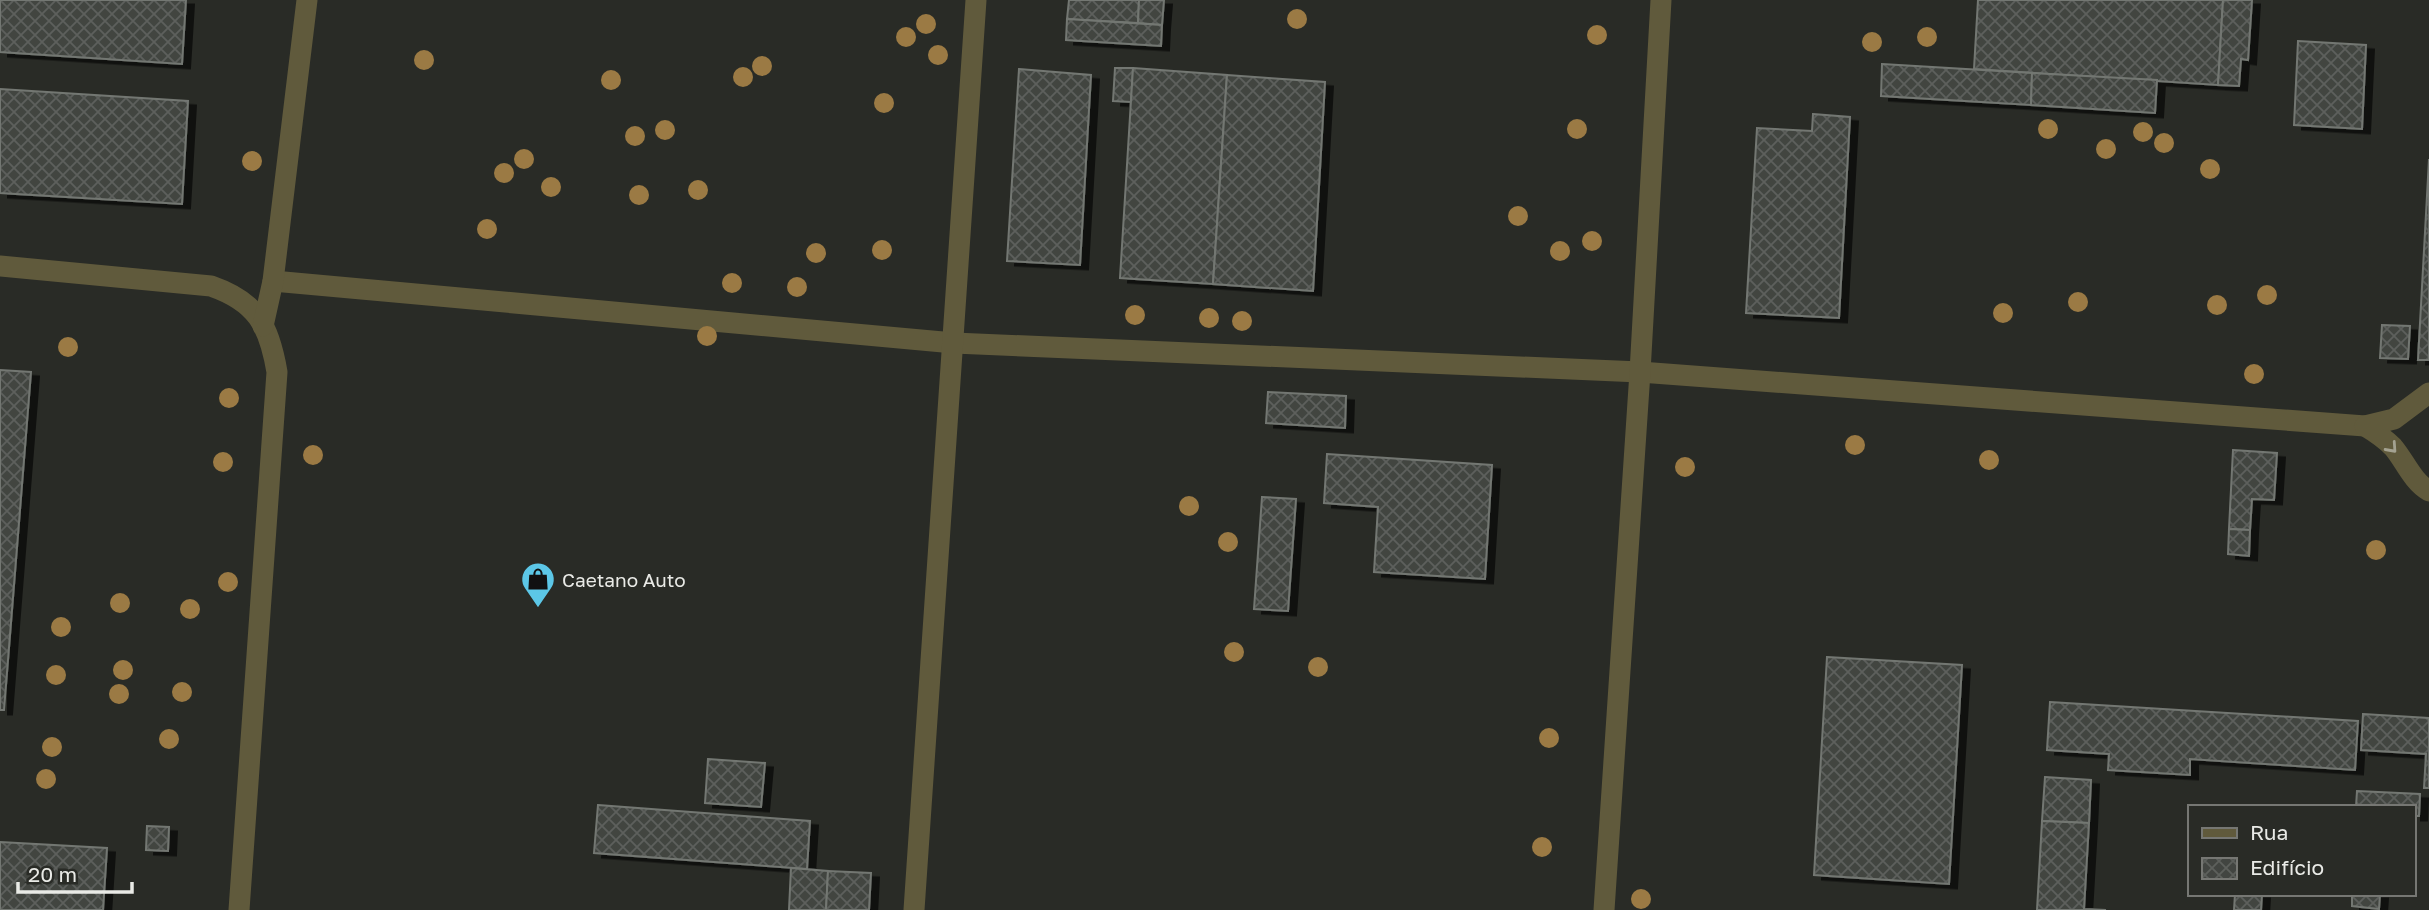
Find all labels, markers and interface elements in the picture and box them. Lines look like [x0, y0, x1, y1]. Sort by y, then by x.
one-way arrow [2384, 440, 2397, 453]
shop icon: Caetano Auto [519, 560, 557, 609]
place label: Caetano Auto [562, 568, 686, 591]
legend [2188, 805, 2415, 896]
text: Rua [2250, 819, 2288, 845]
scale bar [18, 850, 131, 894]
text: Edifício [2250, 854, 2324, 880]
text: 20 m [28, 861, 77, 887]

